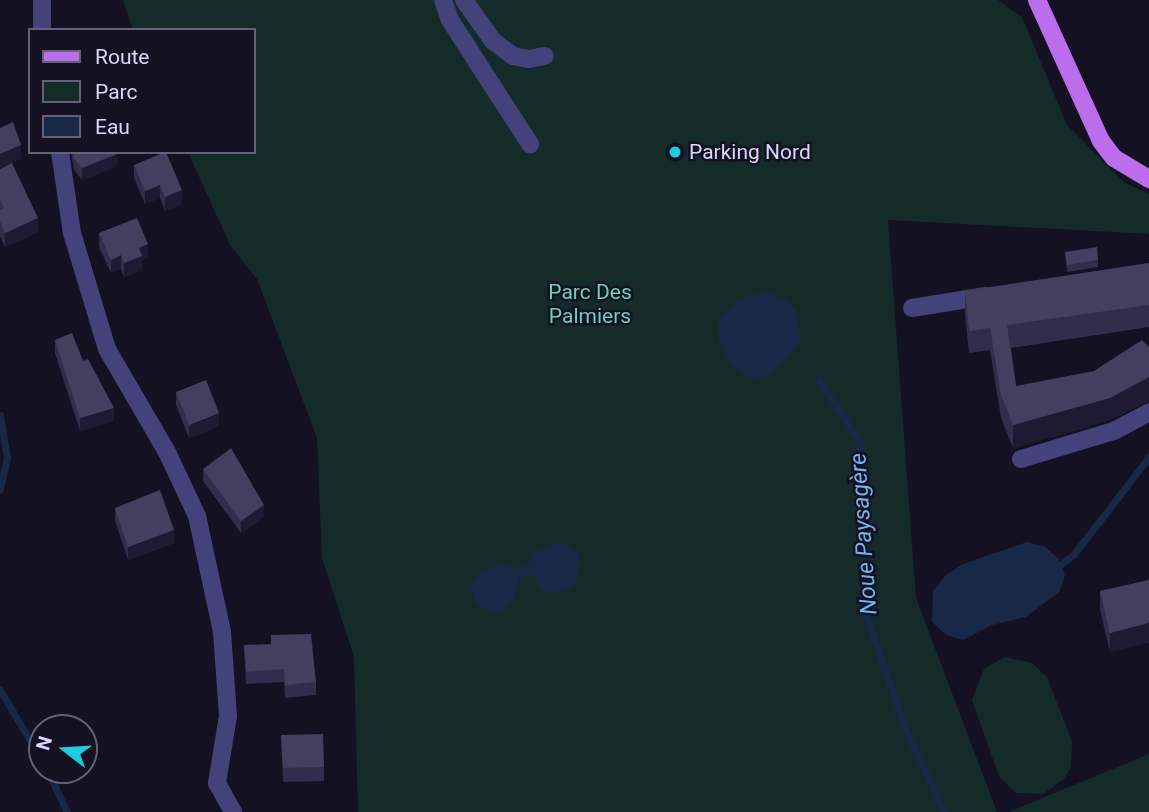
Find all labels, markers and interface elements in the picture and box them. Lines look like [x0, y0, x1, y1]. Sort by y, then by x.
legend [28, 28, 256, 154]
text: Route [95, 45, 150, 69]
text: Parc [95, 80, 137, 104]
text: Eau [95, 115, 130, 139]
place label: Parking Nord [689, 139, 811, 165]
marker: Parking Nord [667, 144, 683, 160]
park label: Parc Des Palmiers [548, 279, 632, 329]
water label: Noue Paysagère [845, 452, 883, 616]
north arrow [28, 714, 98, 784]
text: N [31, 734, 57, 753]

